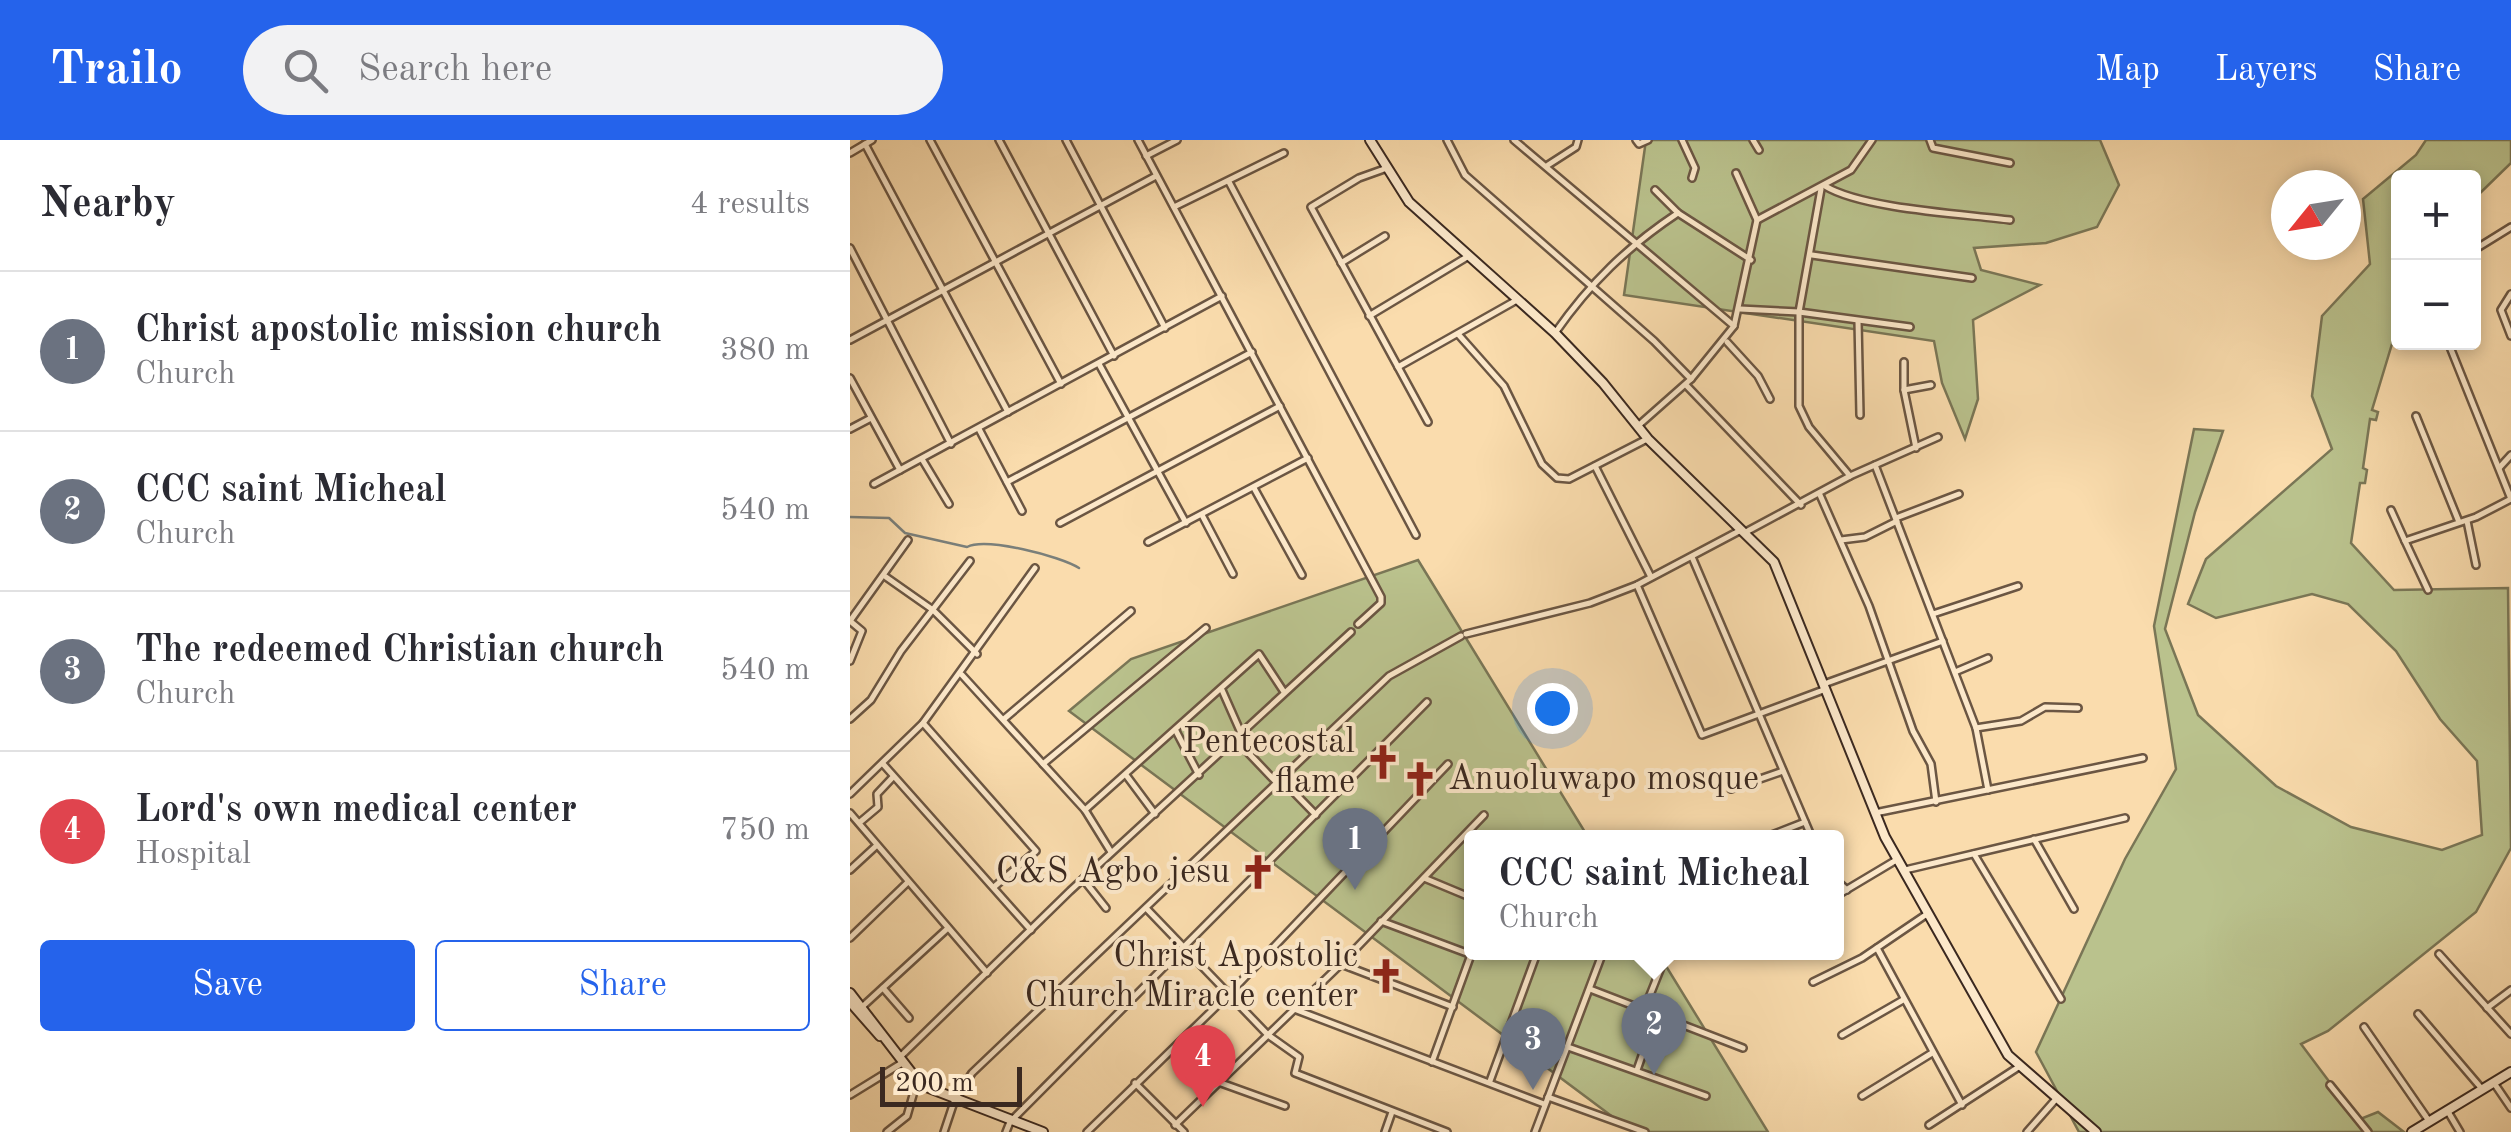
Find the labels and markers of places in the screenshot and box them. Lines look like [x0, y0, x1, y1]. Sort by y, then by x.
place label: Pentecostal flame [1183, 725, 1355, 800]
church icon: Pentecostal flame [1364, 743, 1402, 781]
church icon: Anuoluwapo mosque [1401, 760, 1439, 798]
place label: Anuoluwapo mosque [1448, 762, 1759, 797]
pin: 1 [1322, 808, 1388, 890]
church icon: C&S Agbo jesu [1239, 853, 1277, 891]
place label: C&S Agbo jesu [996, 855, 1230, 890]
place label: Christ Apostolic Church Miracle center [1024, 939, 1358, 1014]
church icon: Christ Apostolic Church Miracle center [1367, 957, 1405, 995]
pin: 2 [1622, 992, 1686, 1075]
pin: 3 [1500, 1008, 1566, 1090]
pin: 4 [1170, 1024, 1236, 1107]

